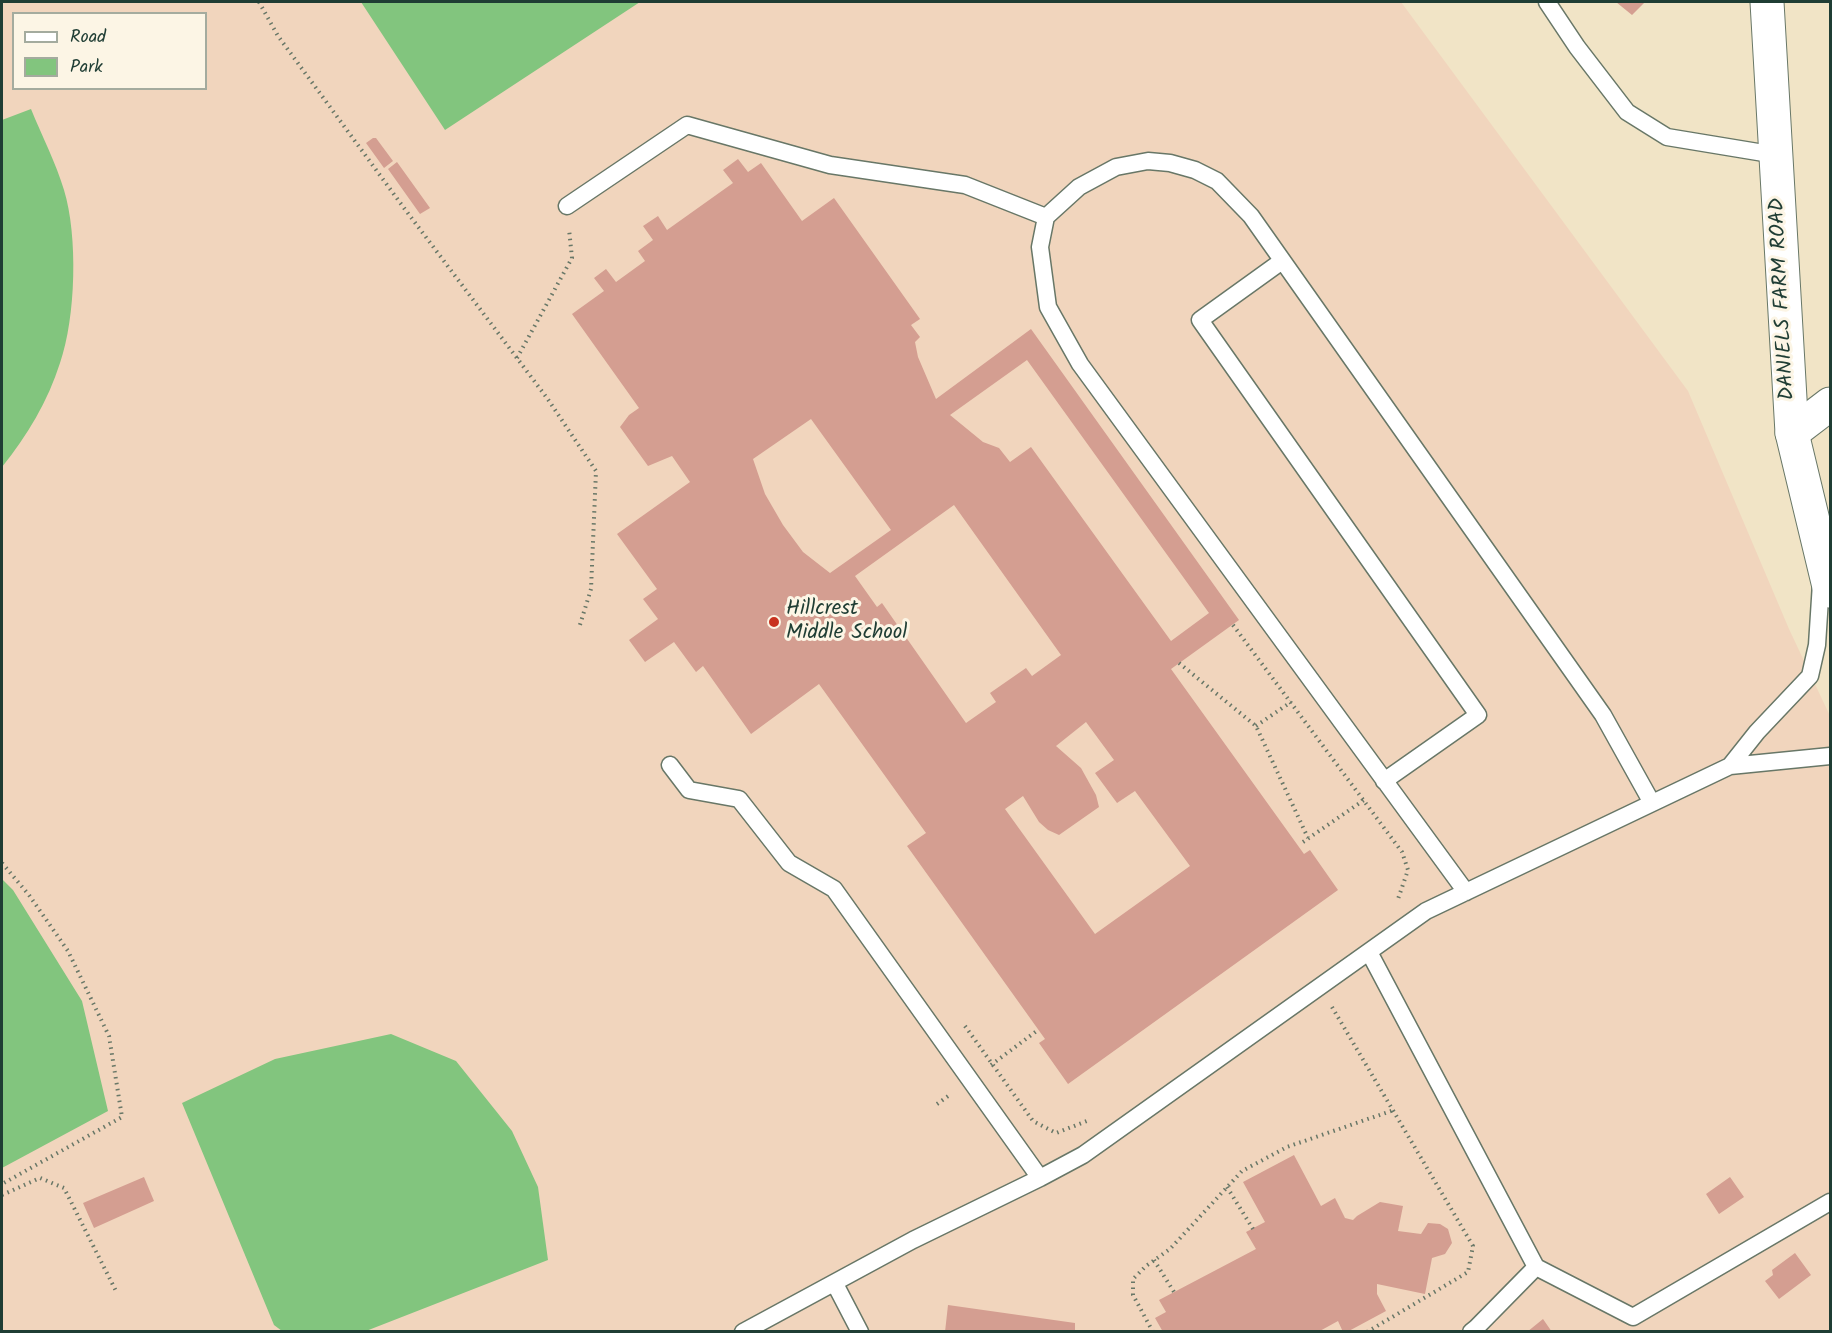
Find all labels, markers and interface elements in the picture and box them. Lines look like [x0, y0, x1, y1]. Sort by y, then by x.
legend [12, 12, 207, 90]
text: Road [70, 23, 106, 52]
text: Park [70, 53, 103, 82]
street label: DANIELS FARM ROAD [1766, 197, 1802, 401]
place label: Hillcrest Middle School [786, 597, 907, 647]
marker: Hillcrest Middle School [767, 615, 781, 629]

